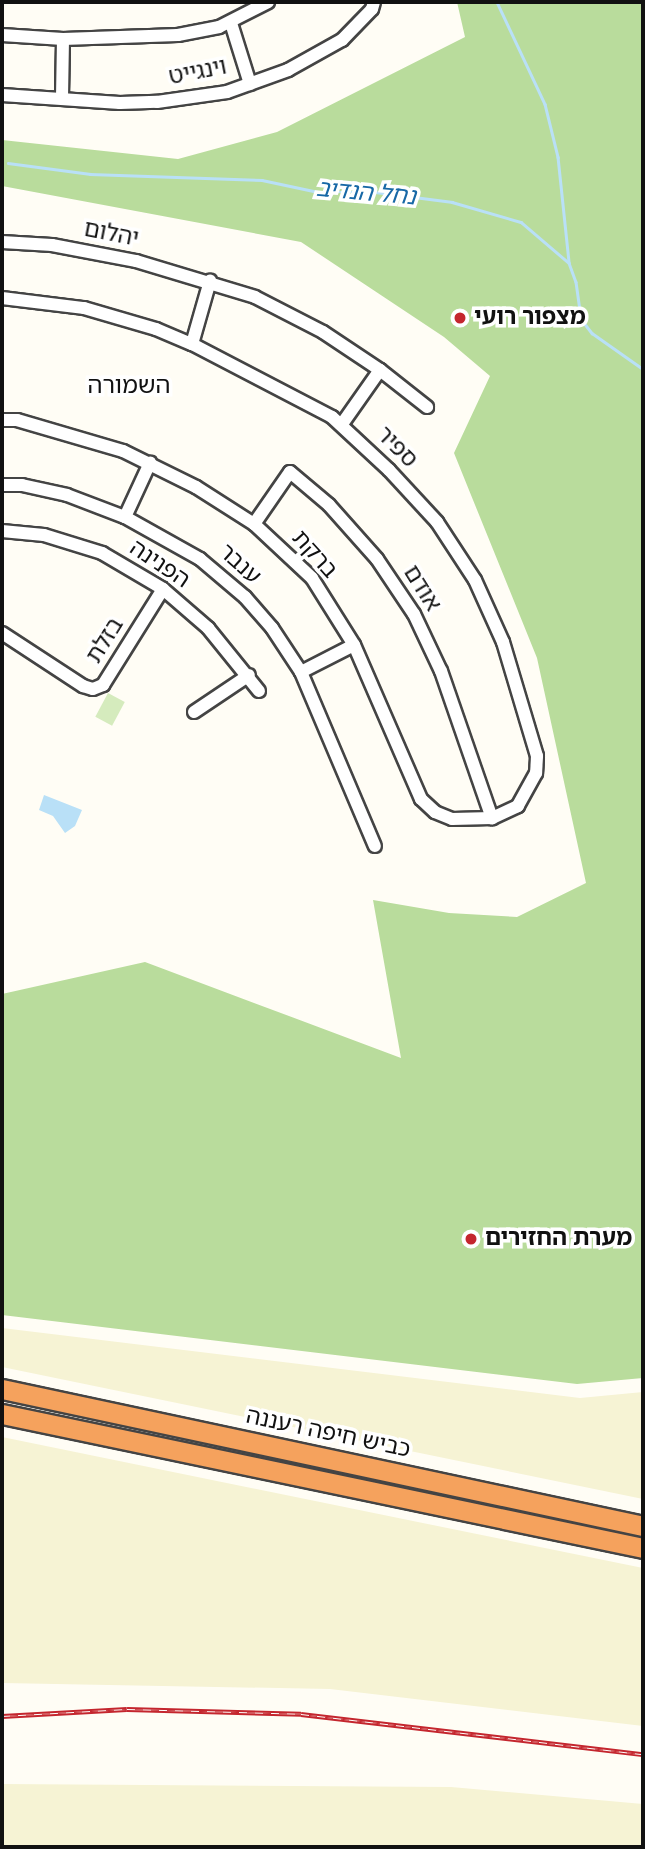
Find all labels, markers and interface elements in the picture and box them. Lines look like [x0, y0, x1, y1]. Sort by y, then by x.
street label: וינגייט [167, 54, 229, 92]
water label: נחל הנדיב [315, 175, 417, 213]
street label: יהלום [81, 216, 141, 254]
place label: מצפור רועי [474, 304, 586, 332]
marker: מצפור רועי [452, 310, 468, 326]
district label: השמורה [88, 373, 170, 401]
street label: ספיר [370, 422, 422, 474]
street label: ברקת [285, 525, 343, 585]
street label: הפנינה [124, 535, 194, 595]
street label: ענבר [212, 539, 266, 591]
street label: אודם [396, 561, 446, 617]
street label: בזלת [81, 613, 131, 669]
place label: מערת החזירים [485, 1225, 632, 1253]
marker: מערת החזירים [463, 1231, 479, 1247]
street label: כביש חיפה רעננה [243, 1403, 413, 1465]

